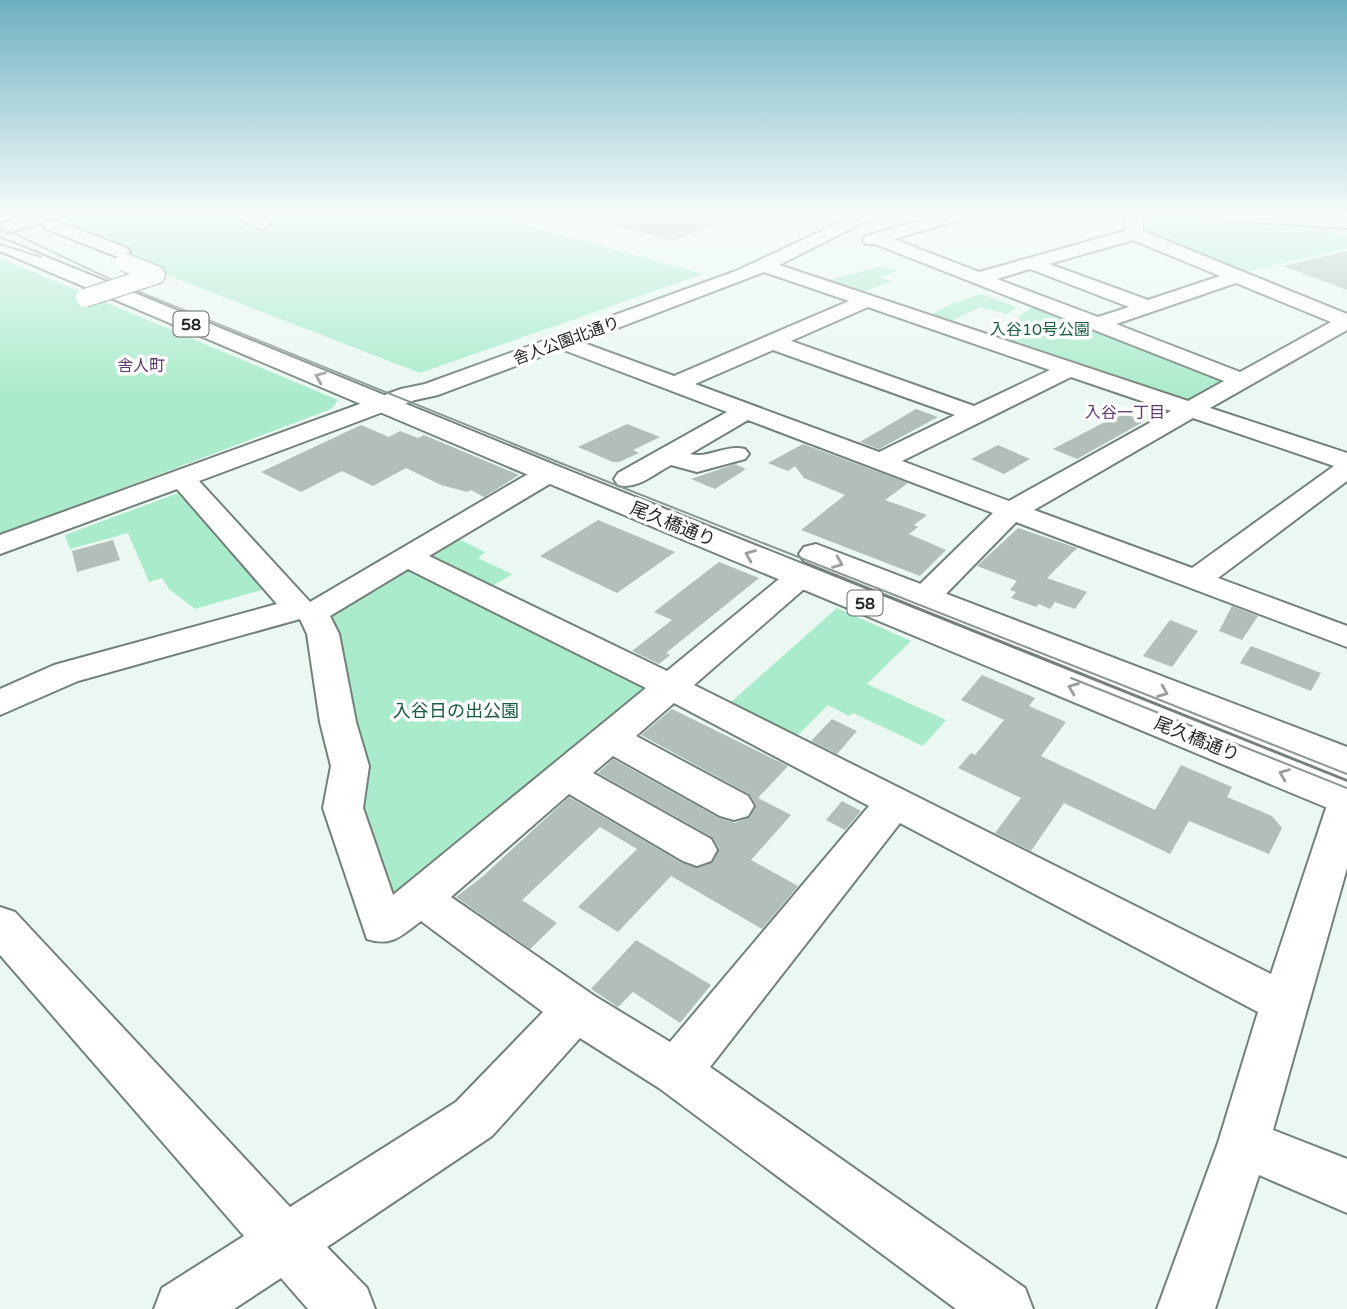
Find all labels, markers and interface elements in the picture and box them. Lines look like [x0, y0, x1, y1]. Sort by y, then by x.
road number: 58 [174, 312, 208, 336]
street label: 舎人公園北通り [510, 312, 622, 369]
park label: 入谷10号公園 [990, 320, 1090, 340]
district label: 舎人町 [117, 356, 165, 376]
one-way arrow [315, 372, 327, 386]
district label: 入谷一丁目 [1085, 403, 1165, 423]
street label: 尾久橋通り [627, 497, 719, 551]
one-way arrow [744, 550, 756, 564]
one-way arrow [831, 554, 843, 568]
road number: 58 [848, 590, 882, 616]
one-way arrow [1068, 682, 1081, 696]
one-way arrow [1156, 683, 1168, 697]
park label: 入谷日の出公園 [393, 700, 519, 722]
street label: 尾久橋通り [1151, 712, 1243, 766]
one-way arrow [1279, 769, 1291, 783]

